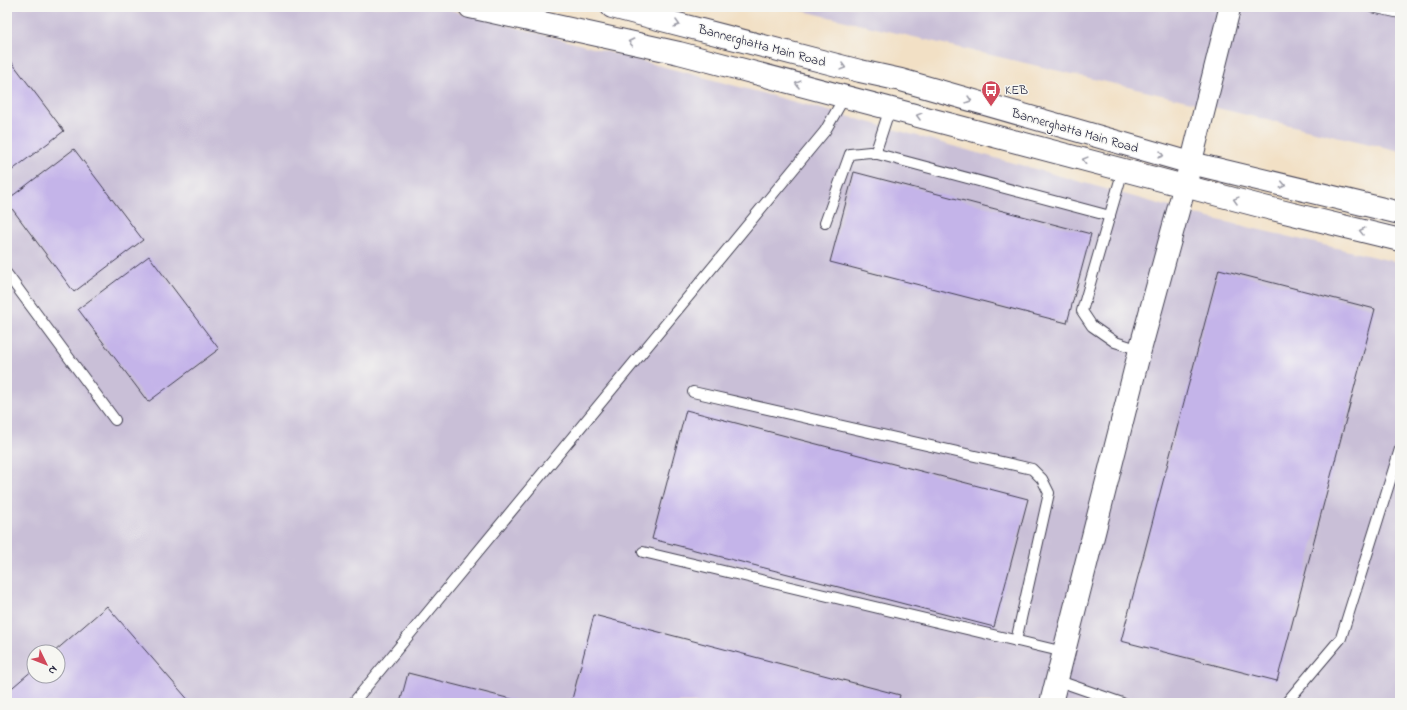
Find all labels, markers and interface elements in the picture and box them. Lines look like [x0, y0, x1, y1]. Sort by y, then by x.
one-way arrow [673, 19, 680, 28]
street label: Bannerghatta Main Road [695, 20, 828, 73]
one-way arrow [628, 39, 635, 47]
one-way arrow [840, 62, 847, 71]
bus stop icon: KEB [980, 79, 1002, 107]
one-way arrow [795, 80, 802, 89]
place label: KEB [1005, 81, 1028, 100]
one-way arrow [965, 95, 972, 104]
street label: Bannerghatta Main Road [1008, 104, 1141, 159]
one-way arrow [916, 112, 923, 121]
one-way arrow [1158, 150, 1165, 159]
one-way arrow [1082, 157, 1088, 165]
one-way arrow [1280, 181, 1286, 189]
one-way arrow [1233, 196, 1240, 205]
one-way arrow [1359, 228, 1365, 236]
north arrow [26, 644, 66, 684]
text: N [44, 662, 61, 678]

